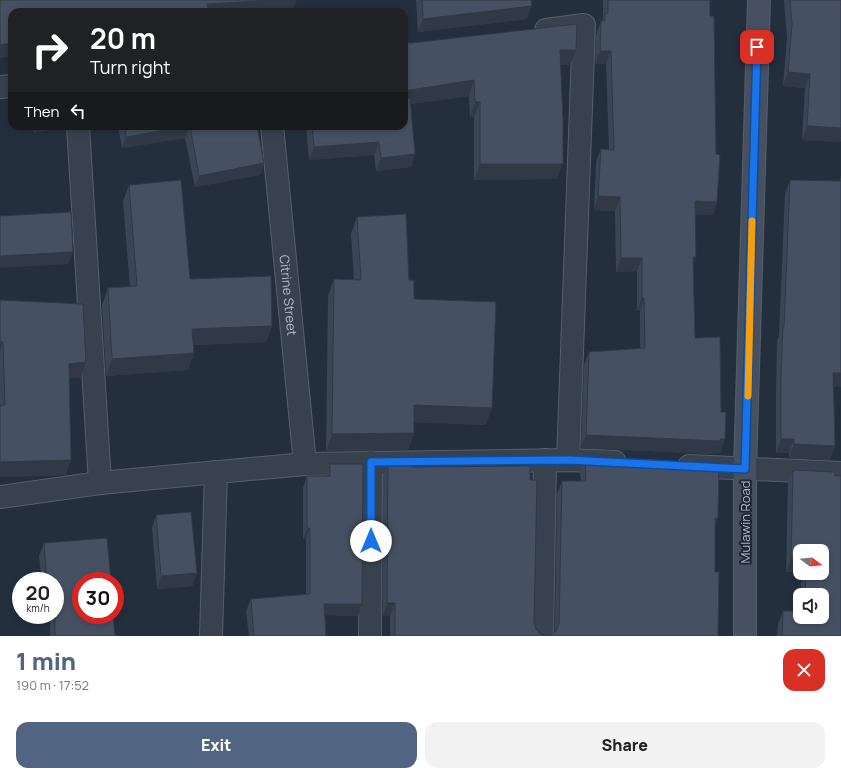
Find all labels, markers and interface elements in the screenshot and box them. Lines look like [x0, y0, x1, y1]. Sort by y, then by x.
text: 20 m [90, 19, 156, 57]
icon: right [24, 24, 76, 76]
pin [740, 30, 774, 64]
icon: arrive [746, 36, 768, 58]
text: Turn right [90, 55, 171, 79]
icon: left [67, 100, 89, 122]
text: Then [24, 101, 59, 122]
street label: Citrine Street [276, 254, 301, 337]
street label: Mulawin Road [736, 481, 754, 563]
position arrow [350, 520, 392, 562]
north arrow [793, 544, 829, 580]
map controls [793, 544, 829, 624]
speed limit sign: 30 [72, 572, 124, 624]
text: 20 [25, 579, 51, 606]
button: sound [793, 588, 829, 624]
text: km/h [26, 601, 50, 615]
text: 1 min [16, 644, 76, 677]
button: close [783, 649, 825, 691]
text: 190 m · 17:52 [16, 676, 89, 694]
button: Exit [16, 722, 417, 768]
button: Share [425, 722, 825, 768]

